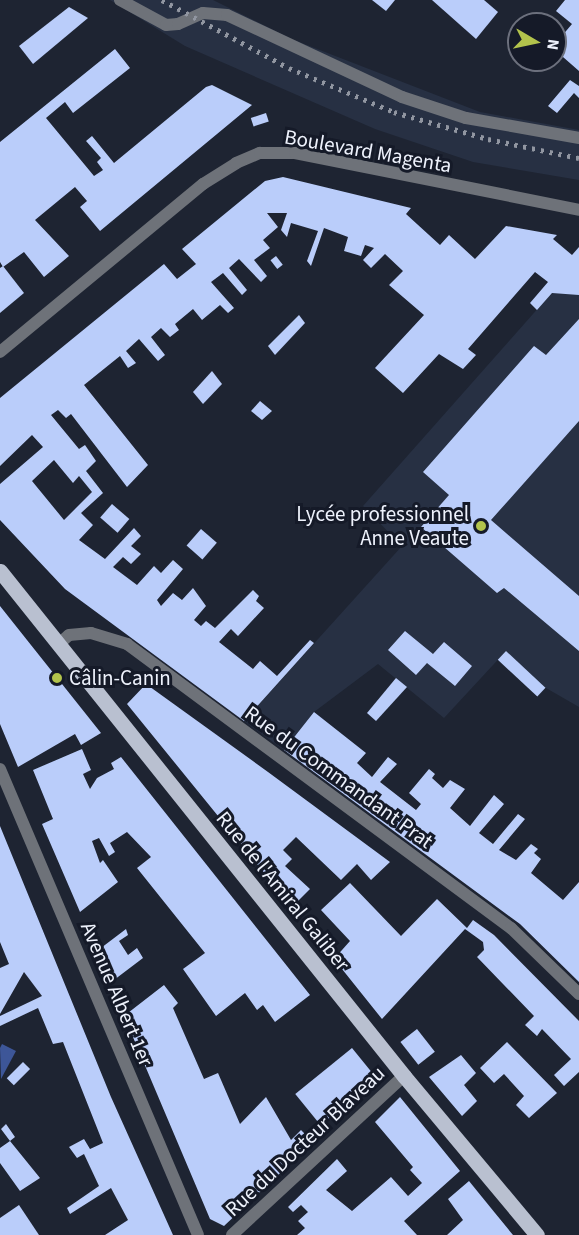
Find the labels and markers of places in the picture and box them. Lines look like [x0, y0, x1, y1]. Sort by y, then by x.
place label: Lycée professionnel Anne Veaute [296, 501, 469, 551]
marker: Lycée professionnel Anne Veaute [474, 519, 488, 533]
place label: Câlin-Canin [69, 665, 171, 691]
marker: Câlin-Canin [50, 671, 64, 685]

